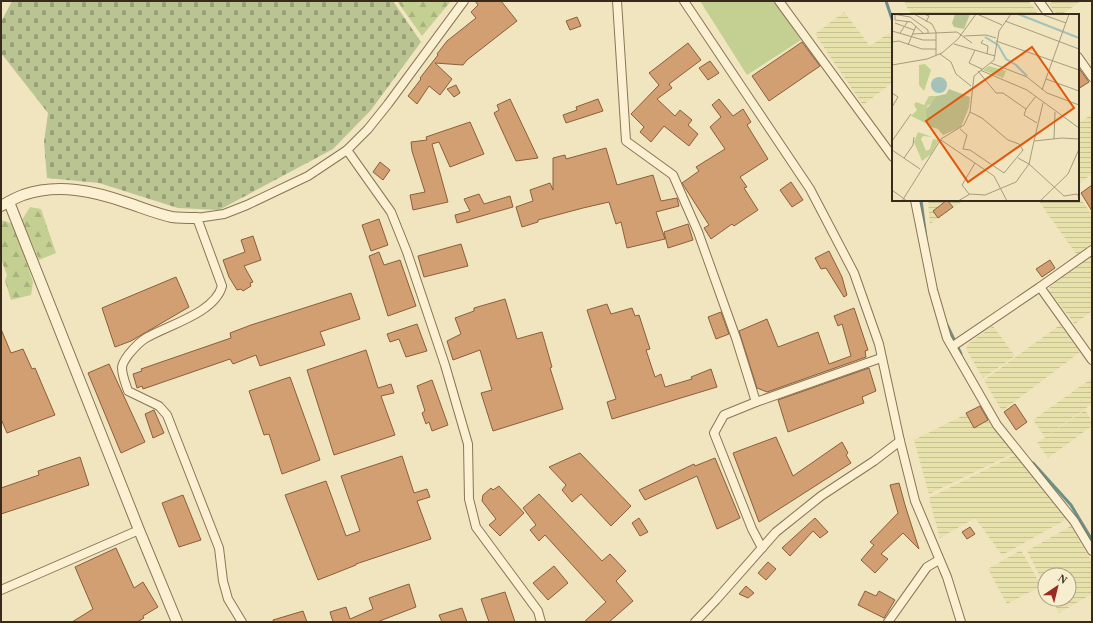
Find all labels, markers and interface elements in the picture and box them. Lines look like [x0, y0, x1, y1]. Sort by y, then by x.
inset map [892, 14, 1079, 201]
north arrow [1037, 567, 1077, 607]
text: N [1056, 572, 1069, 586]

